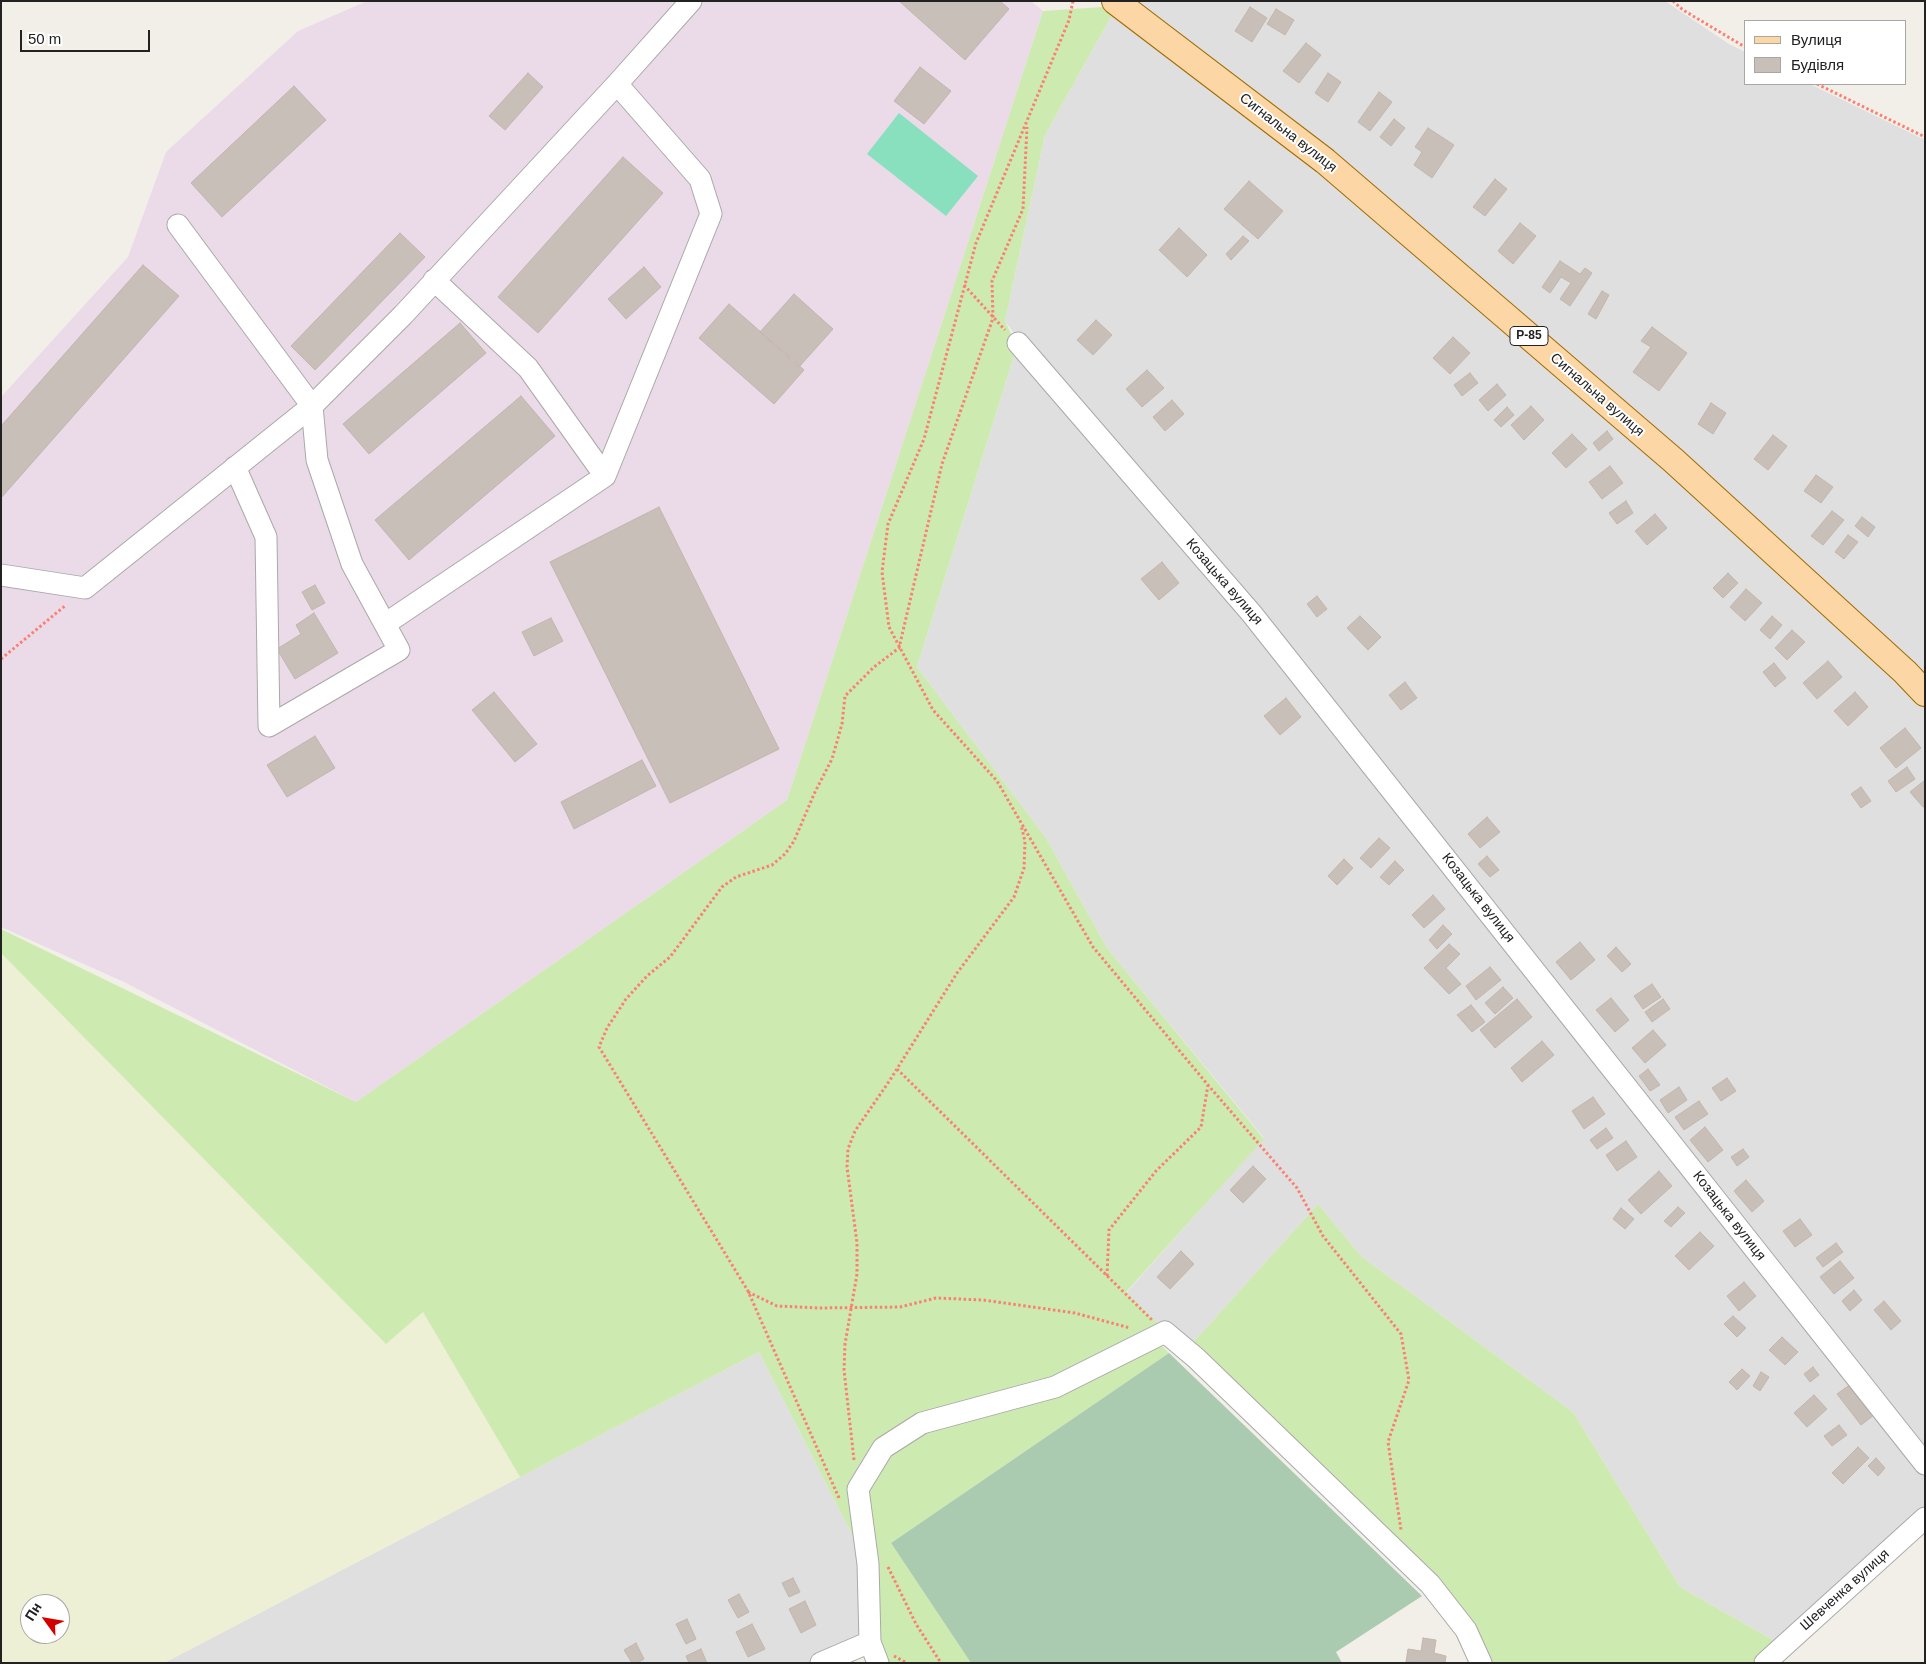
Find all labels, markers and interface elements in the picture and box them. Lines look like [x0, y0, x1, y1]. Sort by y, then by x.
scale bar [22, 20, 152, 52]
legend [1744, 20, 1906, 85]
text: 50 m [28, 30, 61, 47]
text: Вулиця [1791, 31, 1842, 48]
text: Будівля [1791, 56, 1844, 73]
street label: Сигнальна вулиця [1236, 90, 1340, 176]
road number: Р-85 [1510, 326, 1548, 346]
street label: Сигнальна вулиця [1547, 350, 1647, 440]
street label: Козацька вулиця [1182, 535, 1266, 629]
street label: Козацька вулиця [1438, 850, 1518, 946]
street label: Козацька вулиця [1689, 1168, 1769, 1264]
street label: Шевченка вулиця [1797, 1546, 1893, 1634]
north arrow [20, 1594, 70, 1644]
text: Пн [21, 1599, 45, 1624]

